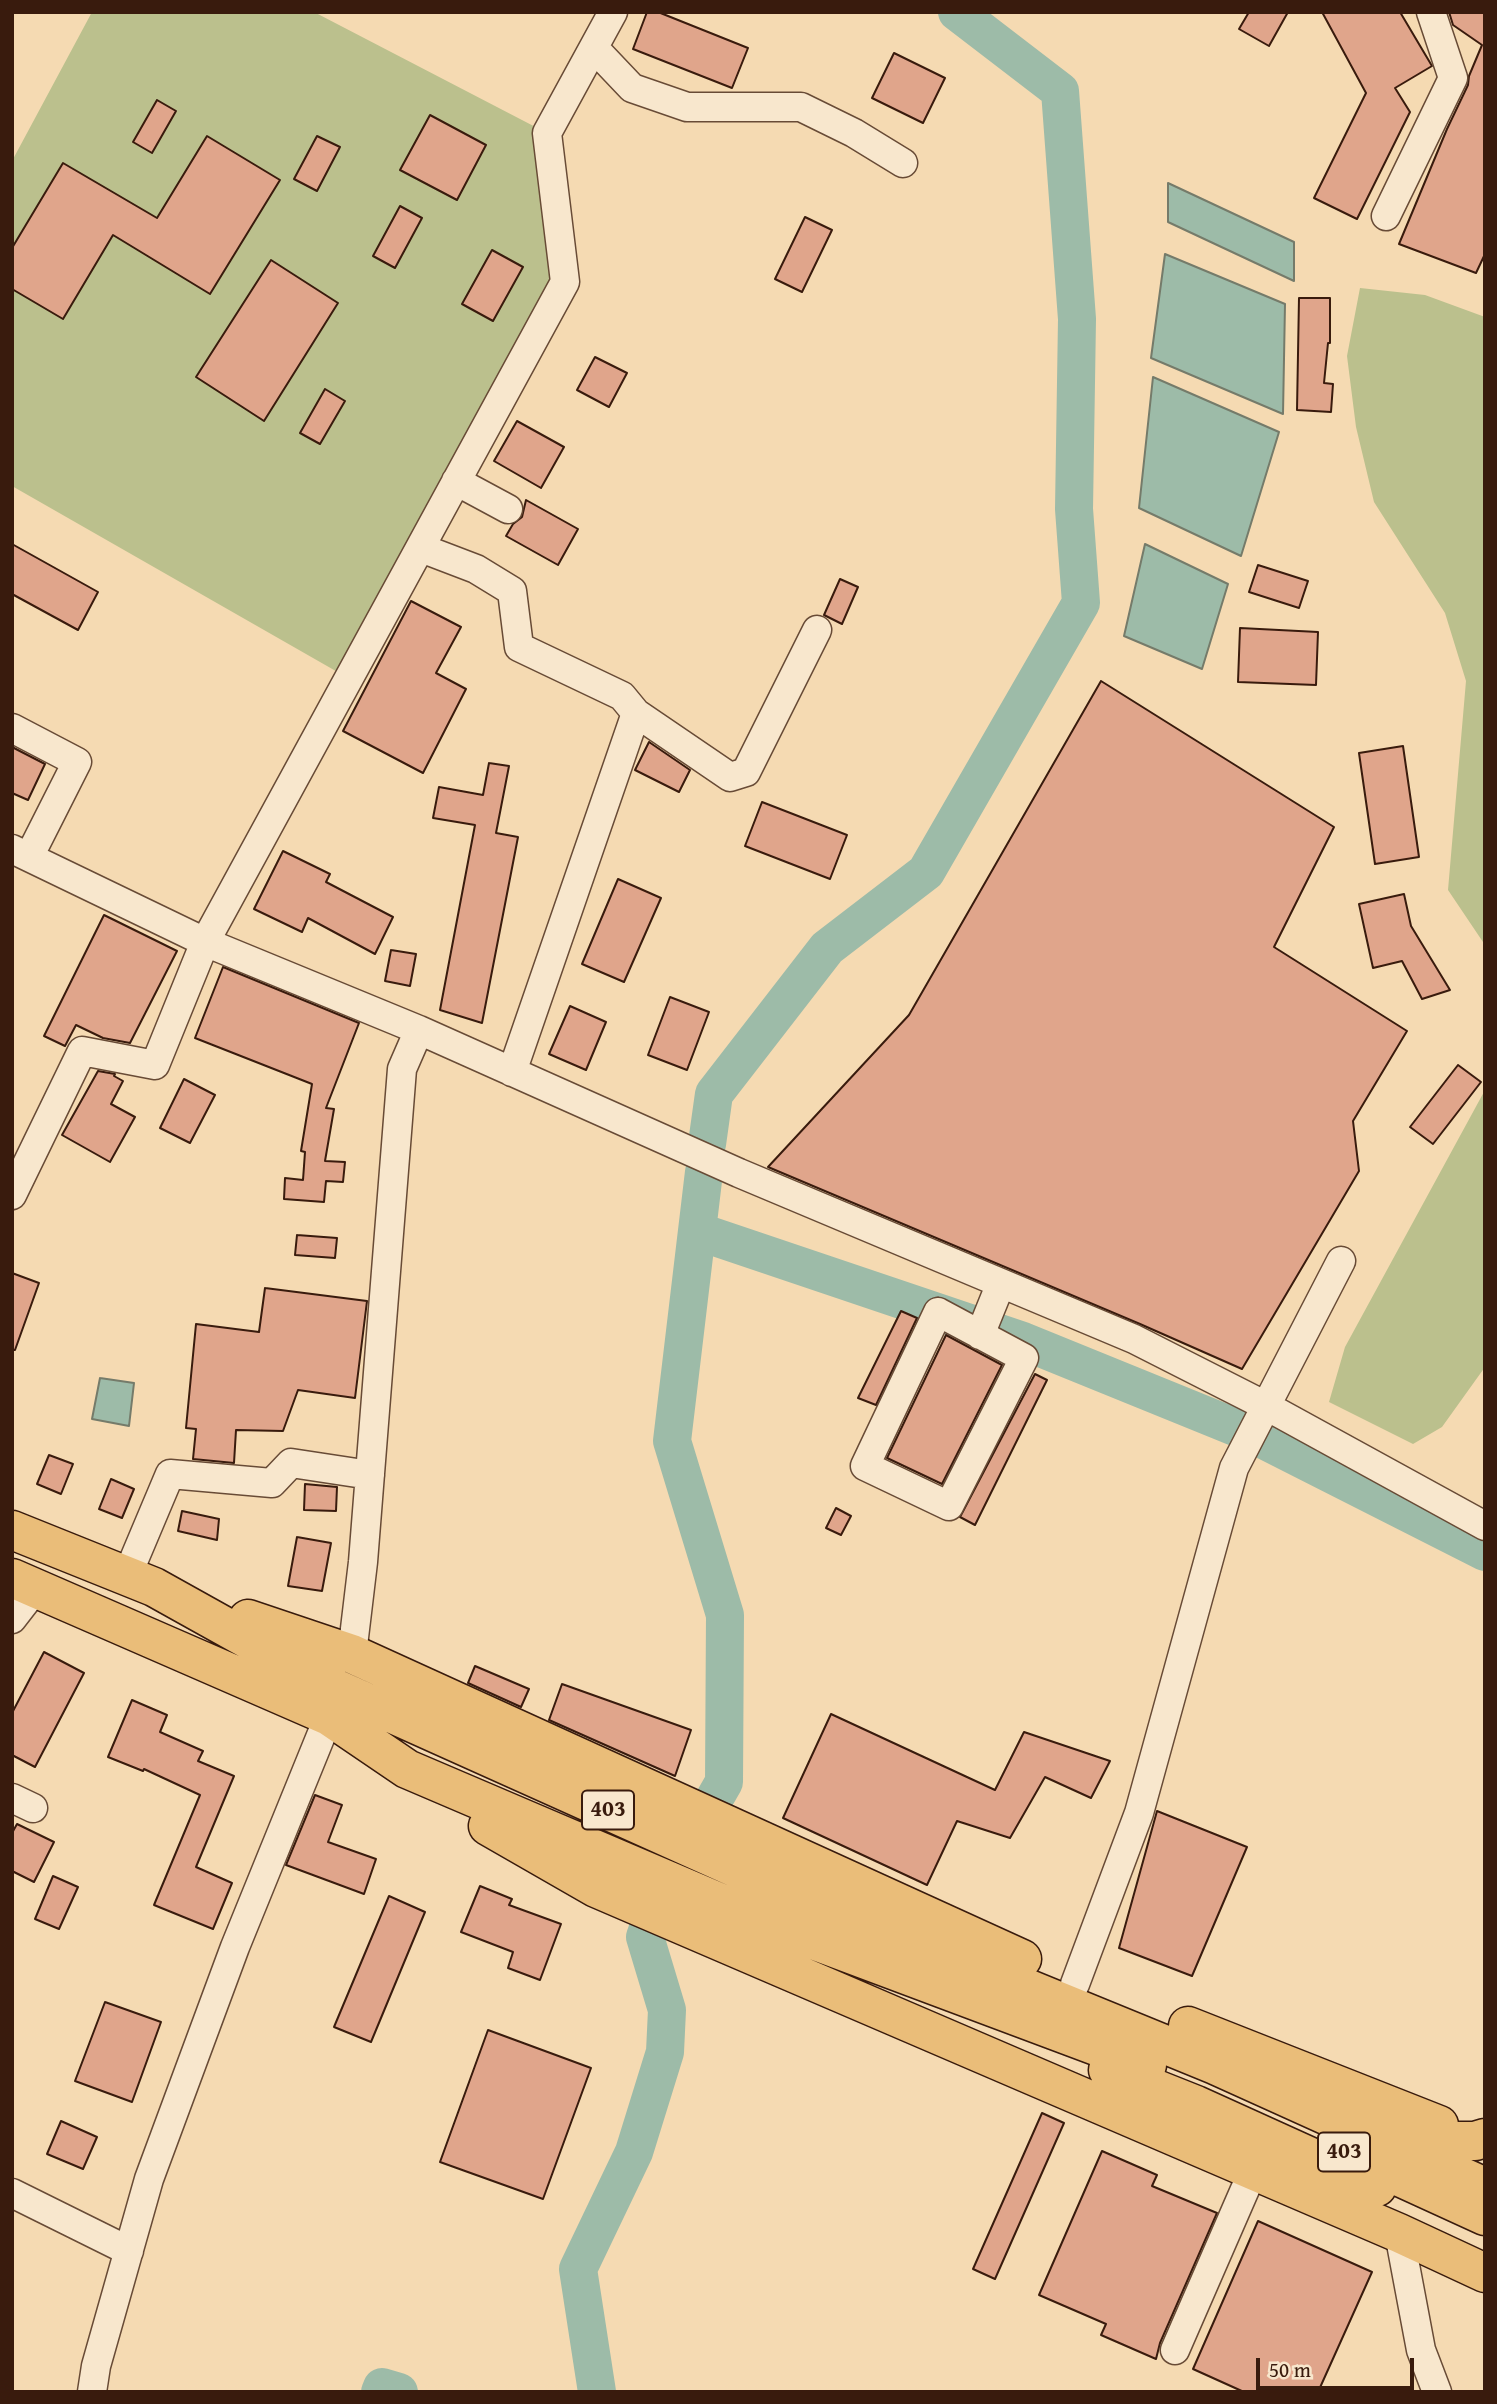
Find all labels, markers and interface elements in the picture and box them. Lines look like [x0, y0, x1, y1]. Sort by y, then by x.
road number: 403 [582, 1790, 634, 1829]
road number: 403 [1318, 2132, 1370, 2172]
scale bar [1259, 2344, 1416, 2388]
text: 50 m [1269, 2354, 1311, 2385]

